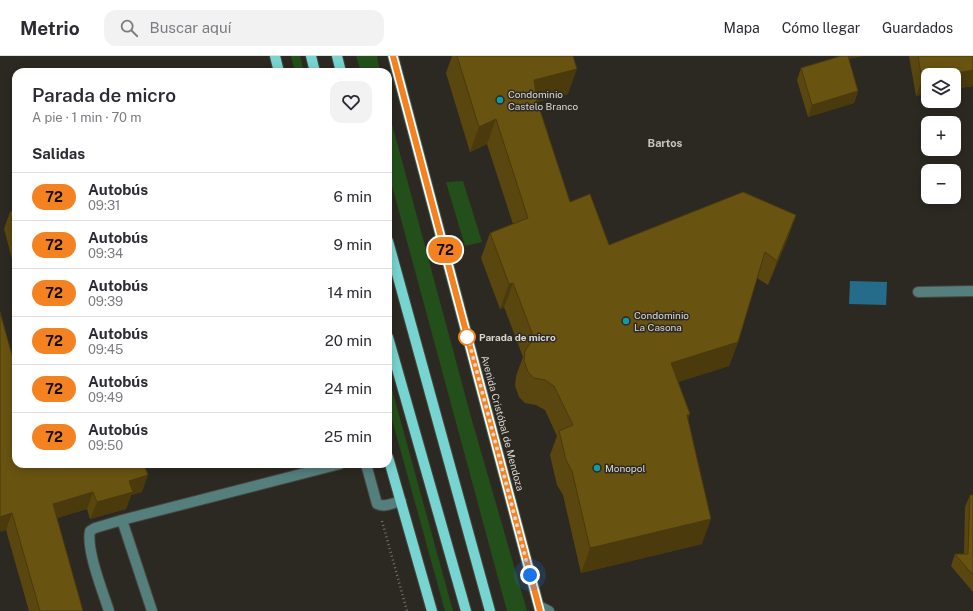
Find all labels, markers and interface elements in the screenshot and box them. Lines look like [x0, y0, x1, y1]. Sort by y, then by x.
search box [104, 10, 384, 46]
text: Metrio [20, 17, 80, 39]
icon: search [118, 17, 140, 39]
text: Buscar aquí [150, 19, 231, 36]
text: Mapa [724, 20, 760, 36]
text: Cómo llegar [782, 20, 860, 36]
text: Guardados [882, 20, 953, 36]
map controls [921, 68, 961, 204]
button: layers [921, 68, 961, 108]
button: heart [330, 81, 372, 123]
text: Parada de micro [32, 84, 176, 106]
place label: Condominio Castelo Branco [508, 88, 579, 112]
marker: Condominio Castelo Branco [495, 95, 505, 105]
text: A pie · 1 min · 70 m [32, 110, 141, 125]
button: + [921, 116, 961, 156]
district label: Bartos [648, 137, 683, 149]
text: Salidas [32, 145, 85, 162]
button: − [921, 164, 961, 204]
text: Autobús [88, 181, 148, 198]
text: 6 min [334, 188, 372, 205]
text: 72 [45, 189, 63, 205]
text: 09:31 [88, 198, 120, 213]
text: Autobús [88, 229, 148, 246]
text: 9 min [334, 236, 372, 253]
text: 72 [45, 237, 63, 253]
line badge: 72 [427, 237, 463, 263]
text: 72 [436, 242, 454, 258]
text: 09:34 [88, 246, 123, 261]
text: Autobús [88, 277, 148, 294]
text: 14 min [327, 284, 372, 301]
text: 72 [45, 285, 63, 301]
text: 09:39 [88, 294, 123, 309]
place label: Condominio La Casona [634, 309, 689, 333]
marker: Condominio La Casona [621, 316, 631, 326]
text: Autobús [88, 325, 148, 342]
marker: Parada de micro [458, 328, 476, 346]
place label: Parada de micro [479, 331, 556, 343]
text: 20 min [325, 332, 372, 349]
text: 72 [45, 333, 63, 349]
text: 09:45 [88, 342, 123, 357]
street label: Avenida Cristóbal de Mendoza [479, 354, 527, 492]
text: Autobús [88, 373, 148, 390]
text: 24 min [325, 380, 372, 397]
text: 72 [45, 381, 63, 397]
text: 09:49 [88, 390, 123, 405]
text: Autobús [88, 421, 148, 438]
text: 25 min [324, 428, 372, 445]
text: 72 [45, 429, 63, 445]
text: 09:50 [88, 438, 123, 453]
place label: Monopol [605, 462, 646, 474]
marker: Monopol [592, 463, 602, 473]
your location [520, 565, 540, 585]

